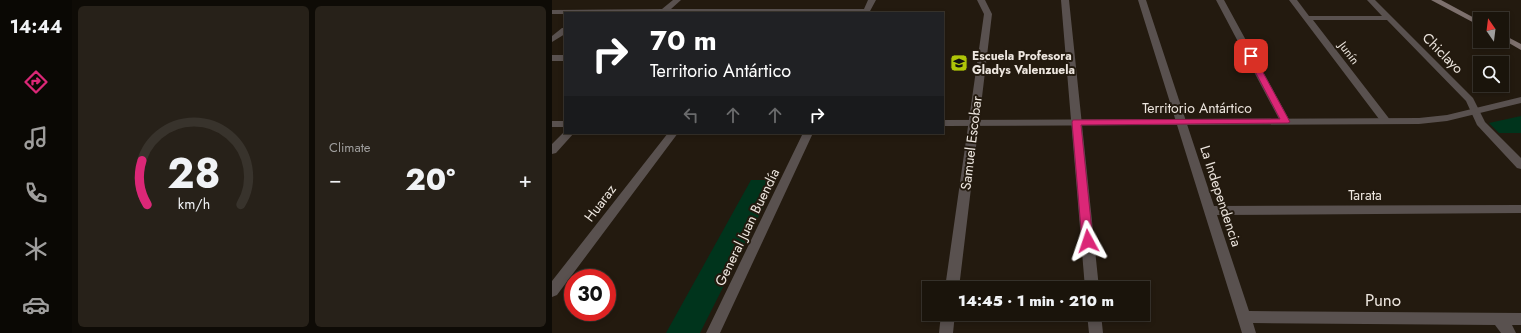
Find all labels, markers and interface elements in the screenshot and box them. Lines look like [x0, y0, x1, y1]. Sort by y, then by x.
north arrow [1473, 12, 1509, 48]
map controls [1473, 12, 1509, 92]
text: 14:44 [10, 14, 62, 40]
text: 70 m [650, 20, 717, 61]
icon: right [584, 28, 636, 80]
street label: Chiclayo [1418, 28, 1468, 78]
street label: Junín [1333, 36, 1364, 68]
pin [1234, 39, 1268, 73]
icon: arrive [1240, 45, 1262, 67]
place label: Escuela Profesora Gladys Valenzuela [972, 47, 1075, 79]
school or university icon: Escuela Profesora Gladys Valenzuela [949, 53, 969, 73]
button: search [1473, 56, 1509, 92]
text: Territorio Antártico [650, 58, 791, 84]
icon: directions [22, 68, 50, 96]
street label: Samuel Escobar [955, 95, 987, 191]
street label: Territorio Antártico [1142, 98, 1252, 118]
icon: left [680, 104, 702, 126]
icon: ahead [722, 104, 744, 126]
icon: ahead [764, 104, 786, 126]
icon: right [806, 104, 828, 126]
icon: music [22, 124, 50, 152]
text: Climate [329, 138, 370, 157]
text: 28 [167, 142, 220, 203]
street label: La Independencia [1195, 143, 1247, 249]
text: 20° [405, 158, 455, 201]
text: − [329, 163, 342, 195]
text: + [518, 163, 532, 195]
street label: General Juan Buendía [710, 165, 784, 289]
icon: phone [22, 179, 50, 207]
street label: Huaraz [579, 180, 621, 226]
street label: Tarata [1348, 185, 1382, 205]
text: km/h [177, 193, 210, 213]
position arrow [1067, 220, 1109, 262]
icon: climate [22, 235, 50, 263]
speed limit sign: 30 [564, 269, 616, 321]
street label: Puno [1365, 288, 1401, 312]
text: 14:45 · 1 min · 210 m [958, 290, 1114, 312]
icon: car [22, 291, 50, 319]

